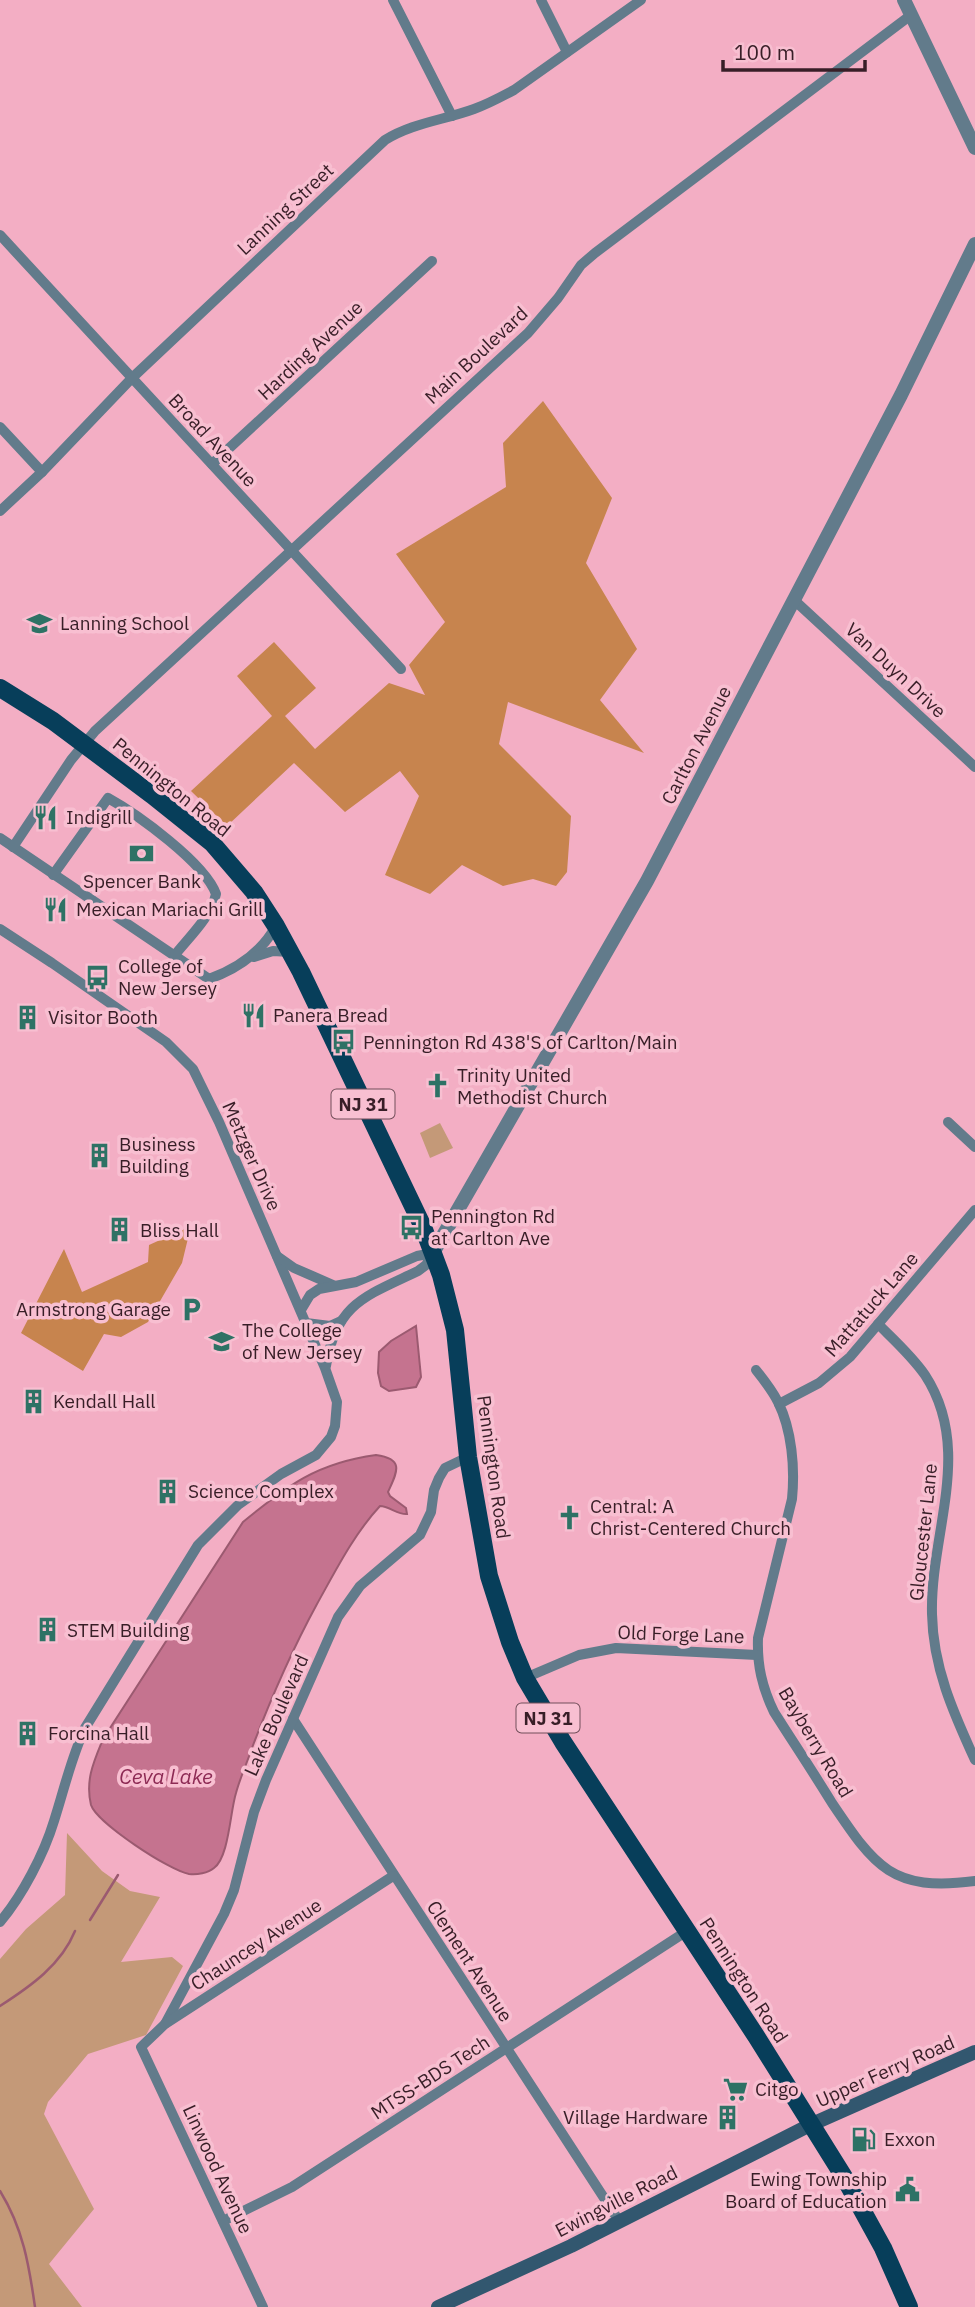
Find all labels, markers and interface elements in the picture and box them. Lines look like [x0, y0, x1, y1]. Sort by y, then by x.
scale bar [723, 28, 865, 72]
text: 100 m [734, 38, 795, 66]
street label: Lanning Street [232, 158, 338, 260]
street label: Harding Avenue [252, 295, 368, 405]
street label: Main Boulevard [420, 301, 532, 409]
street label: Broad Avenue [164, 388, 262, 492]
school or university icon: Lanning School [26, 609, 54, 637]
place label: Lanning School [60, 611, 189, 635]
street label: Van Duyn Drive [841, 617, 951, 723]
street label: Carlton Avenue [656, 682, 736, 808]
street label: Pennington Road [108, 732, 236, 842]
restaurant icon: Indigrill [32, 803, 60, 831]
place label: Indigrill [66, 805, 132, 829]
bank icon: Spencer Bank [128, 839, 156, 867]
place label: Spencer Bank [83, 869, 201, 893]
restaurant icon: Mexican Mariachi Grill [42, 895, 70, 923]
place label: Mexican Mariachi Grill [76, 897, 263, 921]
place label: College of New Jersey [118, 954, 218, 1000]
bus stop icon: College of New Jersey [84, 963, 112, 991]
restaurant icon: Panera Bread [239, 1001, 267, 1029]
building icon: Visitor Booth [14, 1003, 42, 1031]
place label: Panera Bread [273, 1003, 388, 1027]
place label: Visitor Booth [48, 1005, 158, 1029]
bus stop icon: Pennington Rd 438'S of Carlton/Main [329, 1028, 357, 1056]
place label: Pennington Rd 438'S of Carlton/Main [363, 1030, 678, 1054]
place label: Trinity United Methodist Church [457, 1063, 608, 1109]
church icon: Trinity United Methodist Church [423, 1072, 451, 1100]
road number: NJ 31 [332, 1090, 394, 1119]
street label: Metzger Drive [217, 1098, 287, 1214]
place label: Business Building [119, 1132, 196, 1178]
building icon: Business Building [85, 1141, 113, 1169]
place label: Pennington Rd at Carlton Ave [431, 1204, 555, 1250]
bus stop icon: Pennington Rd at Carlton Ave [397, 1213, 425, 1241]
building icon: Bliss Hall [106, 1216, 134, 1244]
place label: Bliss Hall [140, 1218, 219, 1242]
street label: Mattatuck Lane [819, 1247, 923, 1361]
parking icon: Armstrong Garage [177, 1295, 205, 1323]
place label: Armstrong Garage [16, 1297, 171, 1321]
place label: The College of New Jersey [242, 1318, 363, 1364]
school or university icon: The College of New Jersey [208, 1327, 236, 1355]
building icon: Kendall Hall [19, 1387, 47, 1415]
place label: Kendall Hall [53, 1389, 156, 1413]
street label: Pennington Road [472, 1394, 516, 1540]
street label: Gloucester Lane [904, 1462, 942, 1602]
building icon: Science Complex [154, 1477, 182, 1505]
place label: Science Complex [188, 1479, 334, 1503]
place label: Central: A Christ-Centered Church [590, 1494, 791, 1540]
church icon: Central: A Christ-Centered Church [556, 1503, 584, 1531]
building icon: STEM Building [33, 1616, 61, 1644]
place label: STEM Building [67, 1618, 189, 1642]
street label: Old Forge Lane [617, 1620, 745, 1648]
street label: Lake Boulevard [238, 1650, 314, 1780]
street label: Bayberry Road [773, 1682, 859, 1802]
road number: NJ 31 [516, 1703, 580, 1732]
building icon: Forcina Hall [14, 1719, 42, 1747]
place label: Forcina Hall [48, 1721, 149, 1745]
water label: Ceva Lake [119, 1762, 213, 1790]
street label: Chauncey Avenue [186, 1893, 326, 1995]
street label: Clement Avenue [422, 1896, 518, 2026]
street label: Pennington Road [694, 1913, 794, 2047]
street label: MTSS-BDS Tech [366, 2030, 494, 2124]
street label: Upper Ferry Road [812, 2030, 958, 2112]
supermarket icon: Citgo [721, 2075, 749, 2103]
place label: Citgo [755, 2077, 799, 2101]
street label: Linwood Avenue [178, 2101, 258, 2237]
building icon: Village Hardware [714, 2103, 742, 2131]
place label: Village Hardware [563, 2105, 708, 2129]
fuel station icon: Exxon [850, 2125, 878, 2153]
place label: Exxon [884, 2127, 936, 2151]
street label: Ewingville Road [551, 2160, 681, 2242]
place label: Ewing Township Board of Education [725, 2167, 887, 2213]
public building icon: Ewing Township Board of Education [893, 2176, 921, 2204]

